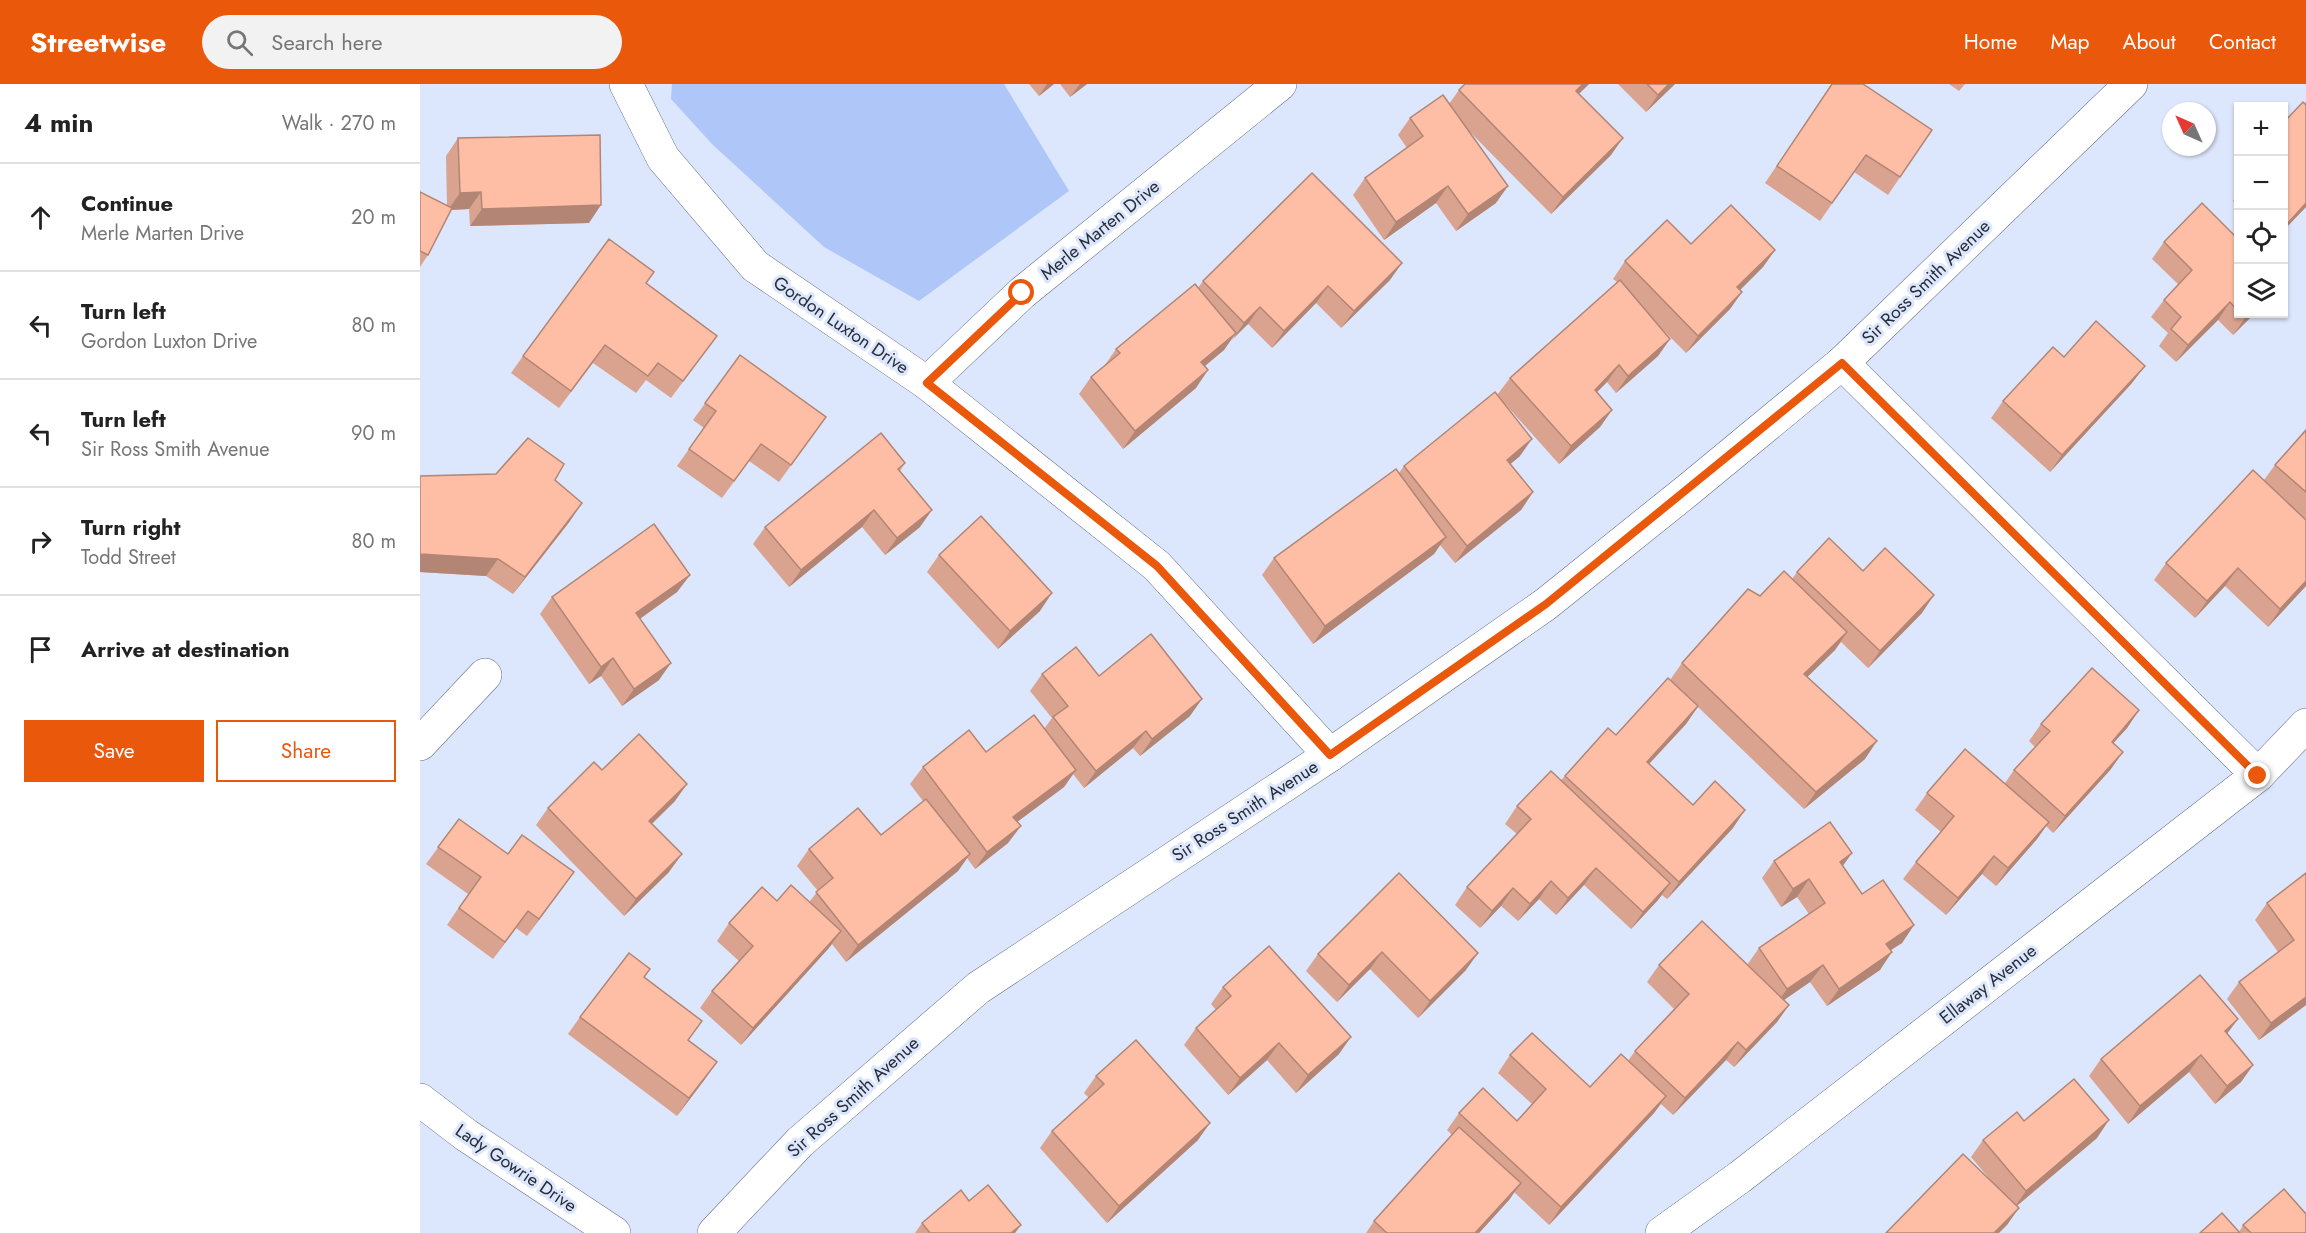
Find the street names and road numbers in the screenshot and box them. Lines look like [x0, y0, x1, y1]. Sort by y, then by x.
street label: Merle Marten Drive [1035, 174, 1165, 286]
street label: Sir Ross Smith Avenue [1856, 214, 1996, 350]
street label: Gordon Luxton Drive [768, 270, 914, 380]
street label: Sir Ross Smith Avenue [1167, 754, 1323, 868]
street label: Ellaway Avenue [1934, 938, 2042, 1030]
street label: Sir Ross Smith Avenue [781, 1031, 925, 1163]
street label: Lady Gowrie Drive [450, 1118, 582, 1218]

